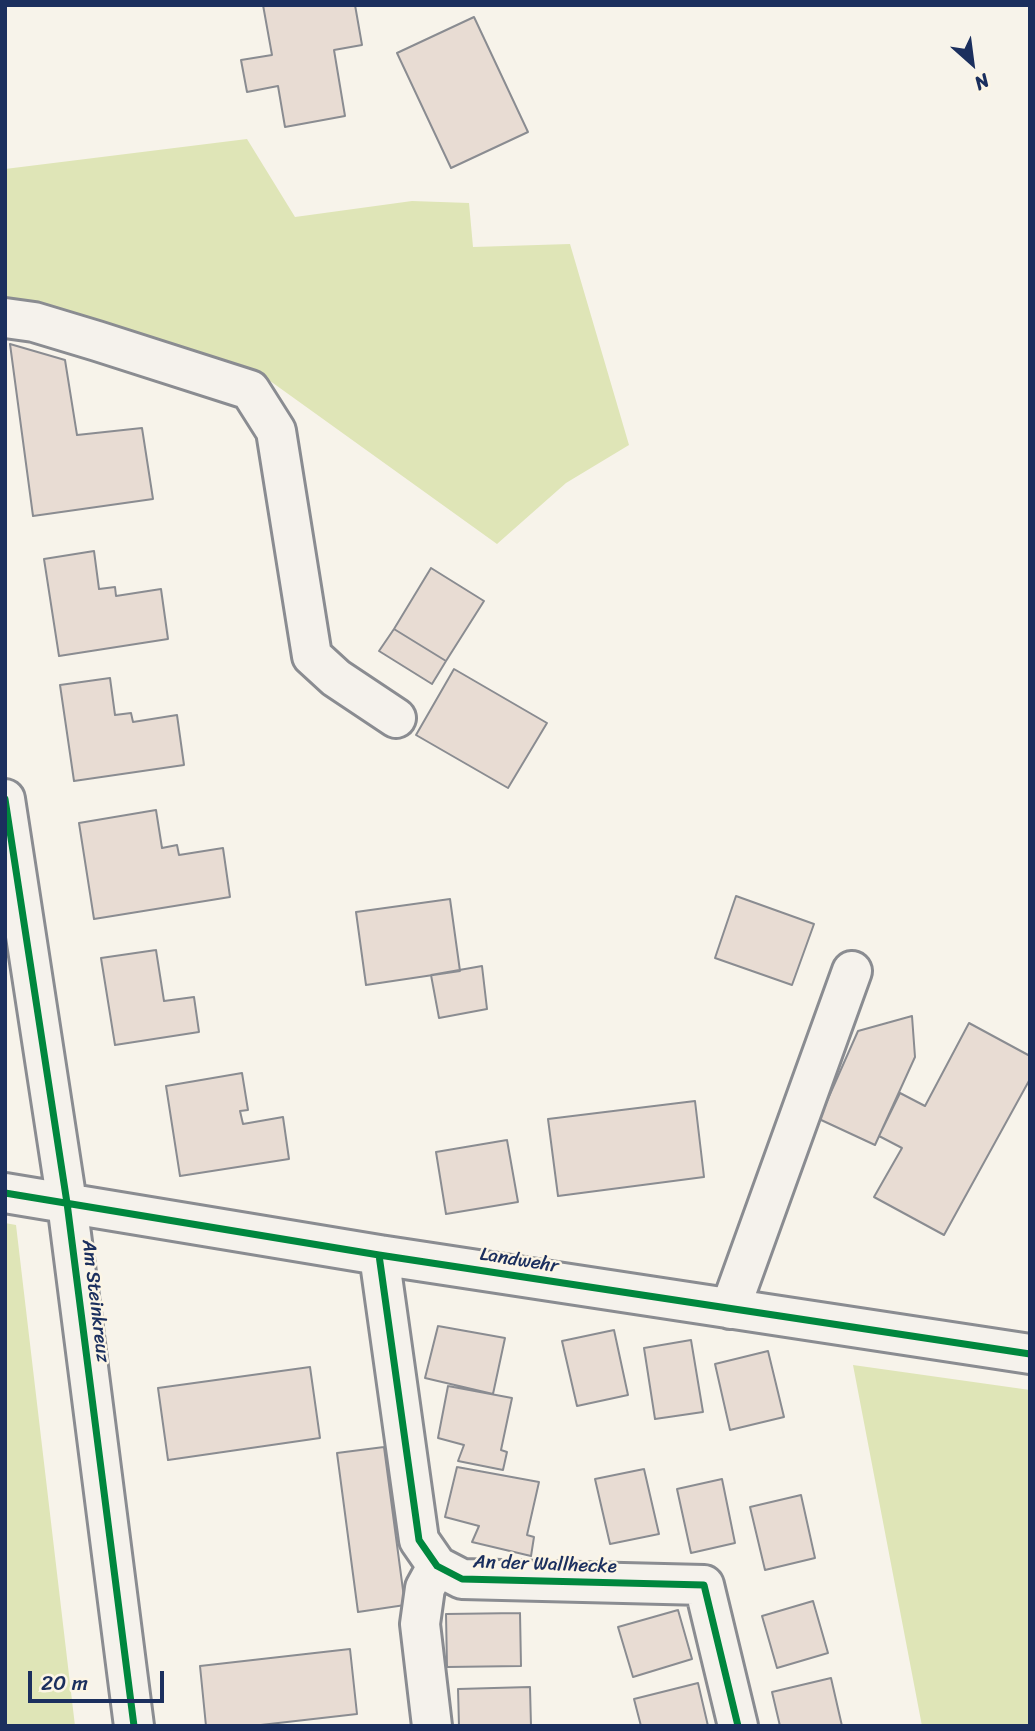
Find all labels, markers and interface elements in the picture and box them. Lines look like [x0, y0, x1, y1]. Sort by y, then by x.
north arrow [937, 28, 1007, 98]
text: N [969, 64, 996, 100]
street label: Am Steinkreuz [76, 1238, 114, 1364]
street label: Landwehr [478, 1244, 560, 1278]
street label: An der Wallhecke [473, 1551, 617, 1579]
scale bar [32, 1658, 168, 1702]
text: 20 m [41, 1664, 88, 1702]

